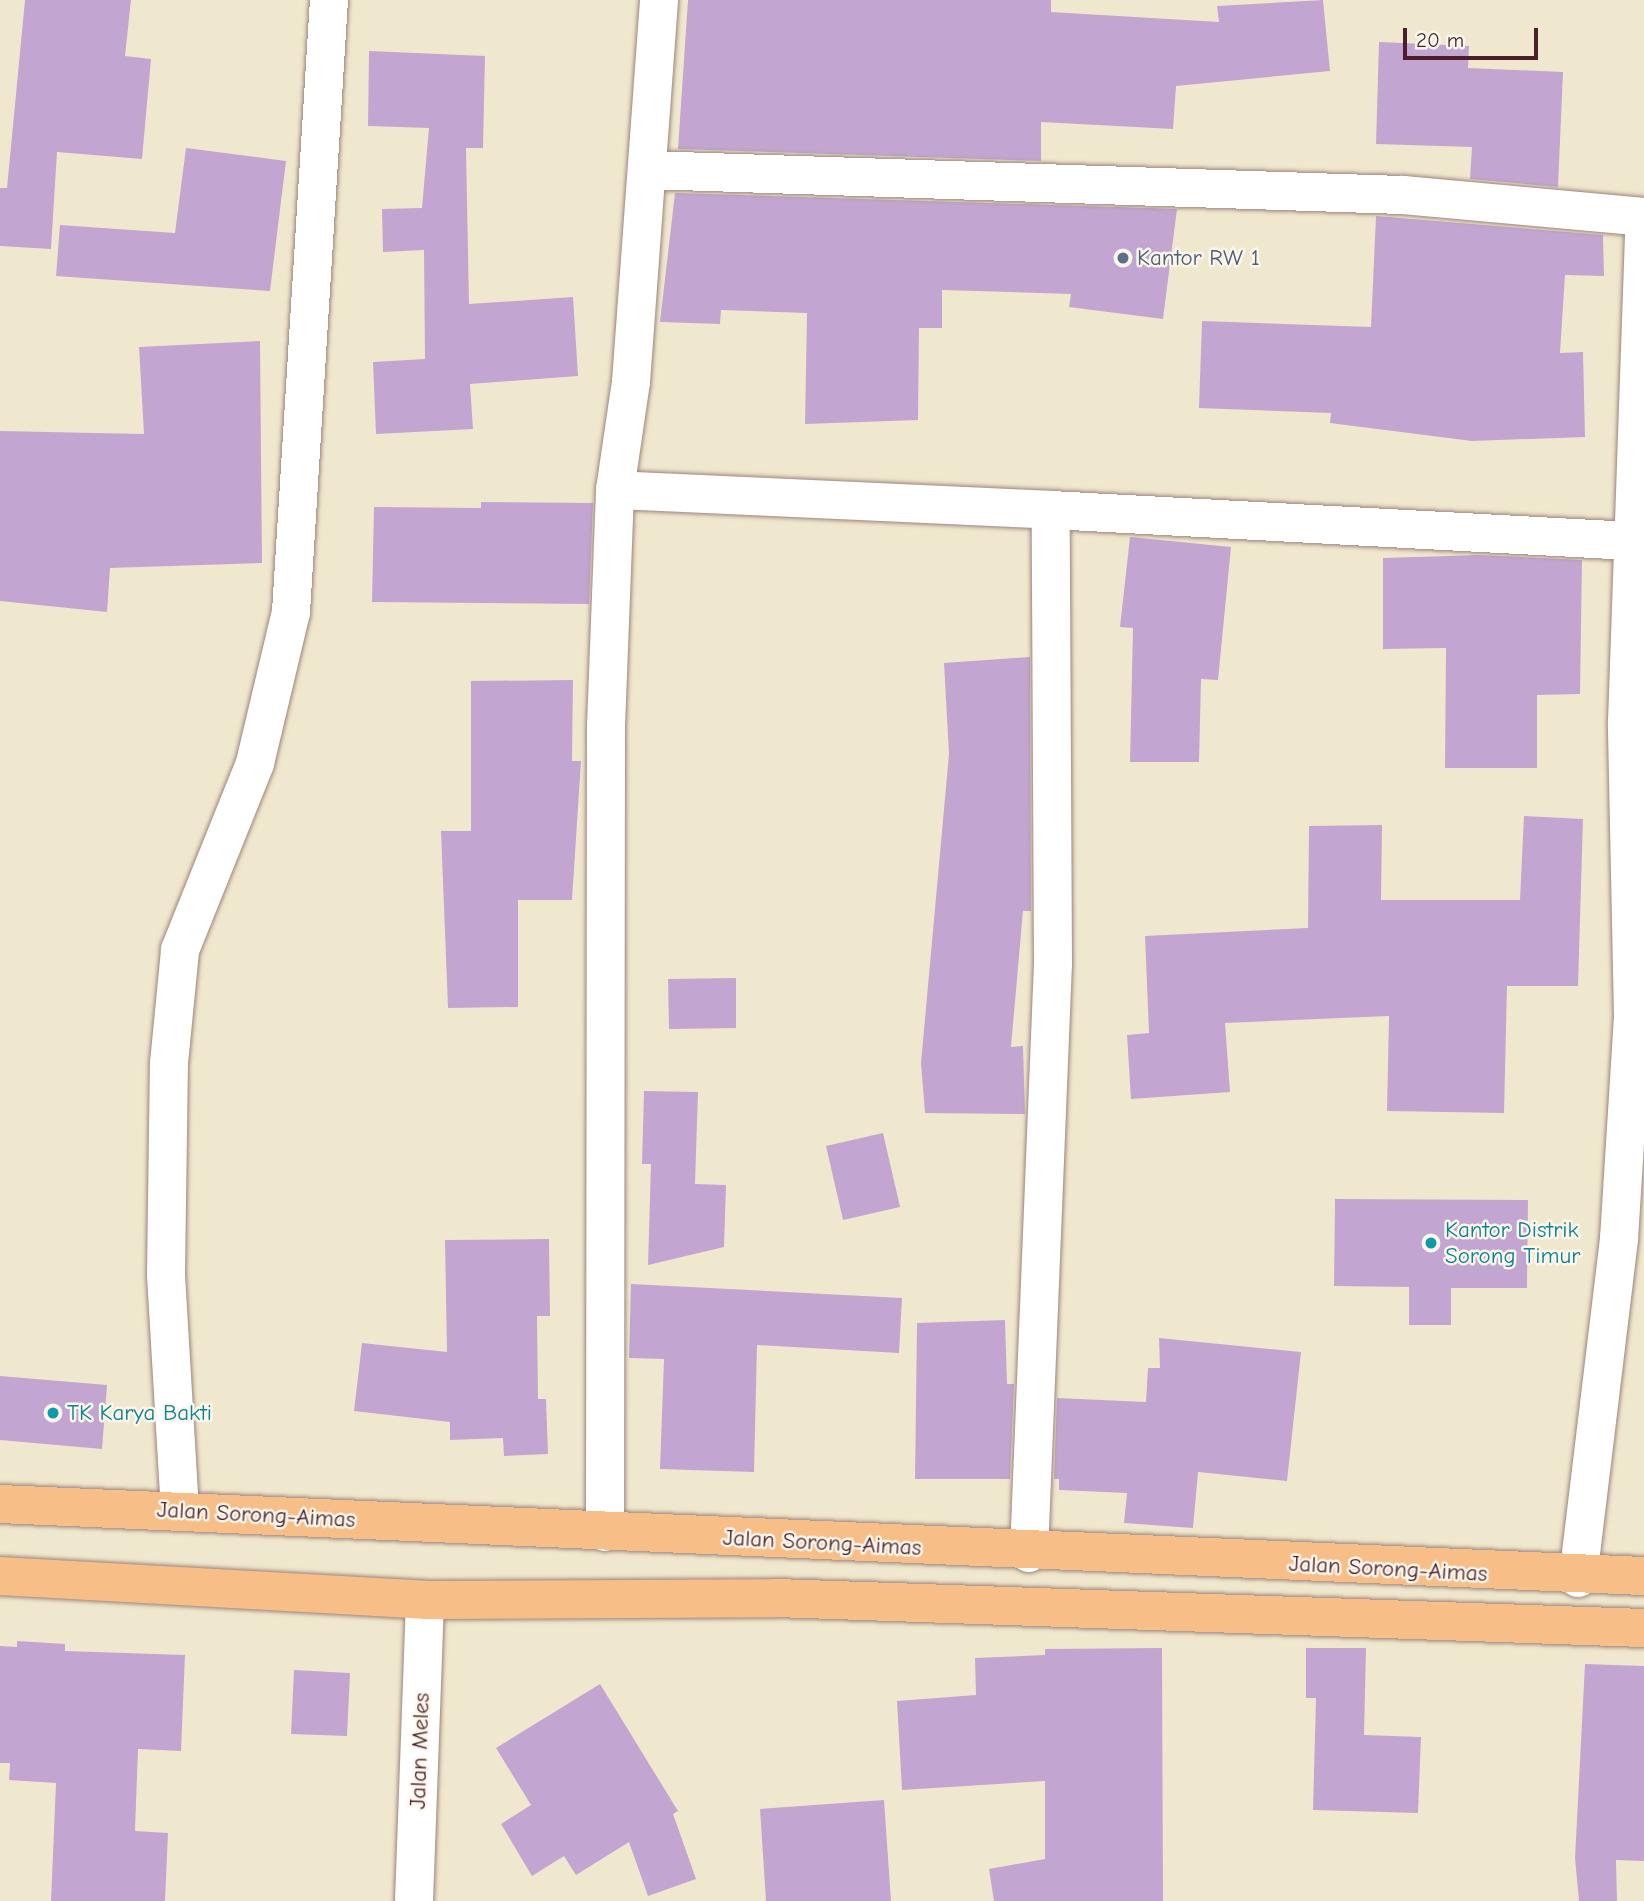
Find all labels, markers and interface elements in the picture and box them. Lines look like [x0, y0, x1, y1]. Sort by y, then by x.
scale bar [1406, 14, 1541, 58]
text: 20 m [1416, 28, 1464, 52]
place label: Kantor RW 1 [1137, 244, 1260, 272]
marker: Kantor RW 1 [1115, 250, 1131, 266]
place label: Kantor Distrik Sorong Timur [1445, 1216, 1580, 1270]
marker: Kantor Distrik Sorong Timur [1423, 1235, 1439, 1251]
place label: TK Karya Bakti [67, 1399, 212, 1427]
marker: TK Karya Bakti [45, 1405, 61, 1421]
street label: Jalan Sorong-Aimas [156, 1496, 356, 1534]
street label: Jalan Sorong-Aimas [722, 1524, 922, 1562]
street label: Jalan Sorong-Aimas [1288, 1550, 1488, 1588]
street label: Jalan Meles [404, 1692, 436, 1810]

